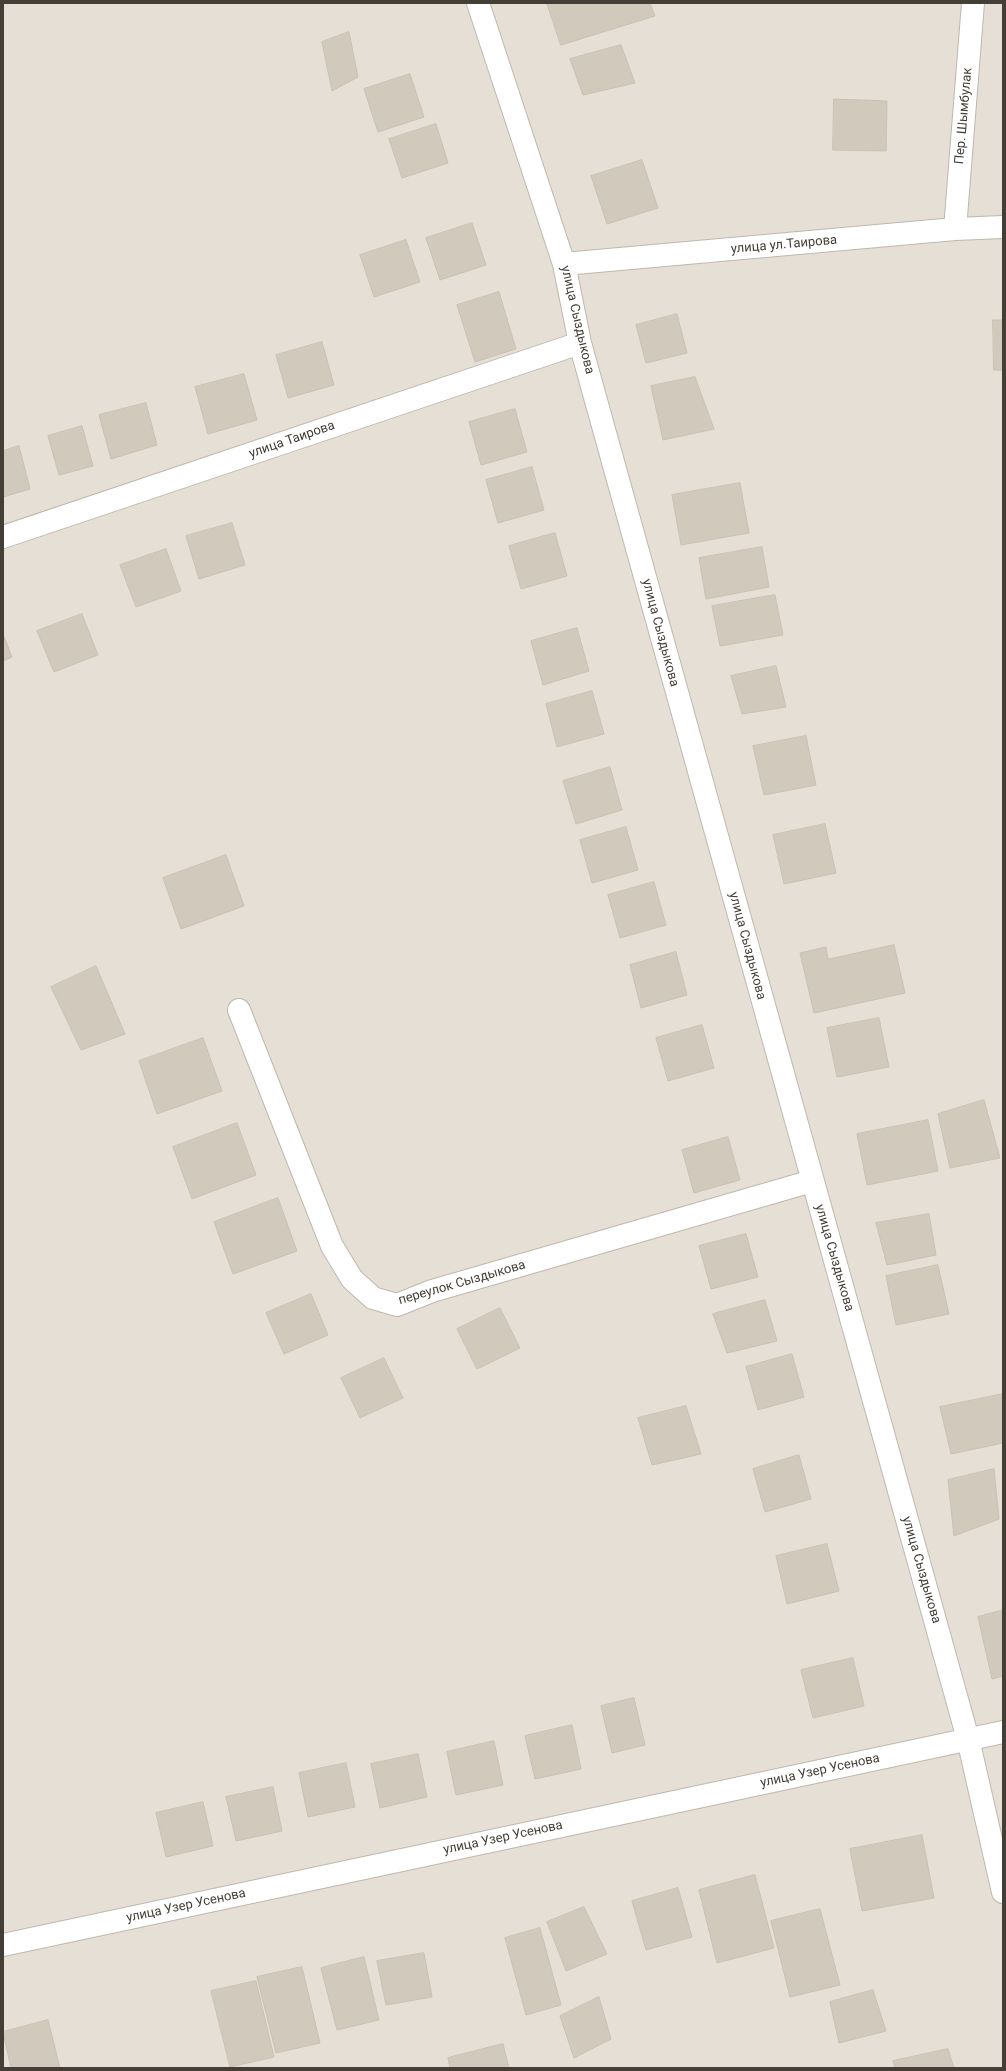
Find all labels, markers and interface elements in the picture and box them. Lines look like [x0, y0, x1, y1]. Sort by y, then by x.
street label: Пер. Шымбулак [952, 67, 976, 165]
street label: улица ул.Таирова [730, 233, 838, 257]
street label: улица Сыздыкова [557, 264, 597, 376]
street label: улица Таирова [247, 418, 337, 462]
street label: улица Сыздыкова [638, 577, 682, 689]
street label: улица Сыздыкова [725, 890, 769, 1002]
street label: улица Сыздыкова [811, 1203, 857, 1313]
street label: переулок Сыздыкова [397, 1257, 527, 1309]
street label: улица Сыздыкова [898, 1515, 944, 1625]
street label: улица Узер Усенова [759, 1751, 881, 1791]
street label: улица Узер Усенова [442, 1818, 564, 1858]
street label: улица Узер Усенова [125, 1886, 247, 1926]

